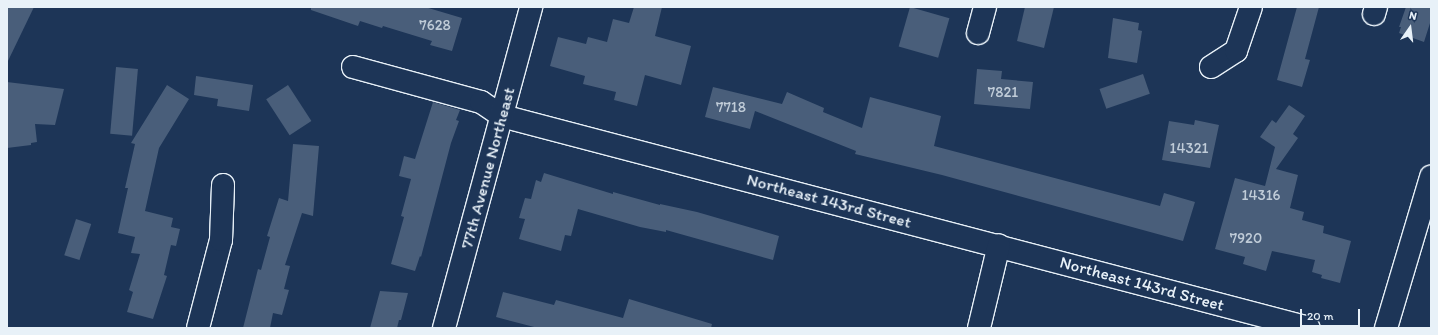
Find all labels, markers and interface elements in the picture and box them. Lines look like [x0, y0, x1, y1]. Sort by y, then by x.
north arrow [1390, 8, 1430, 48]
text: N [1408, 9, 1418, 23]
house number: 7628 [419, 17, 451, 35]
house number: 7821 [988, 84, 1018, 102]
street label: 77th Avenue Northeast [457, 85, 519, 251]
house number: 7718 [716, 99, 746, 117]
house number: 14321 [1170, 140, 1208, 158]
street label: Northeast 143rd Street [745, 169, 913, 233]
house number: 14316 [1241, 187, 1281, 205]
house number: 7920 [1230, 230, 1262, 248]
street label: Northeast 143rd Street [1058, 252, 1226, 316]
scale bar [1302, 301, 1362, 327]
text: 20 m [1307, 309, 1334, 323]

